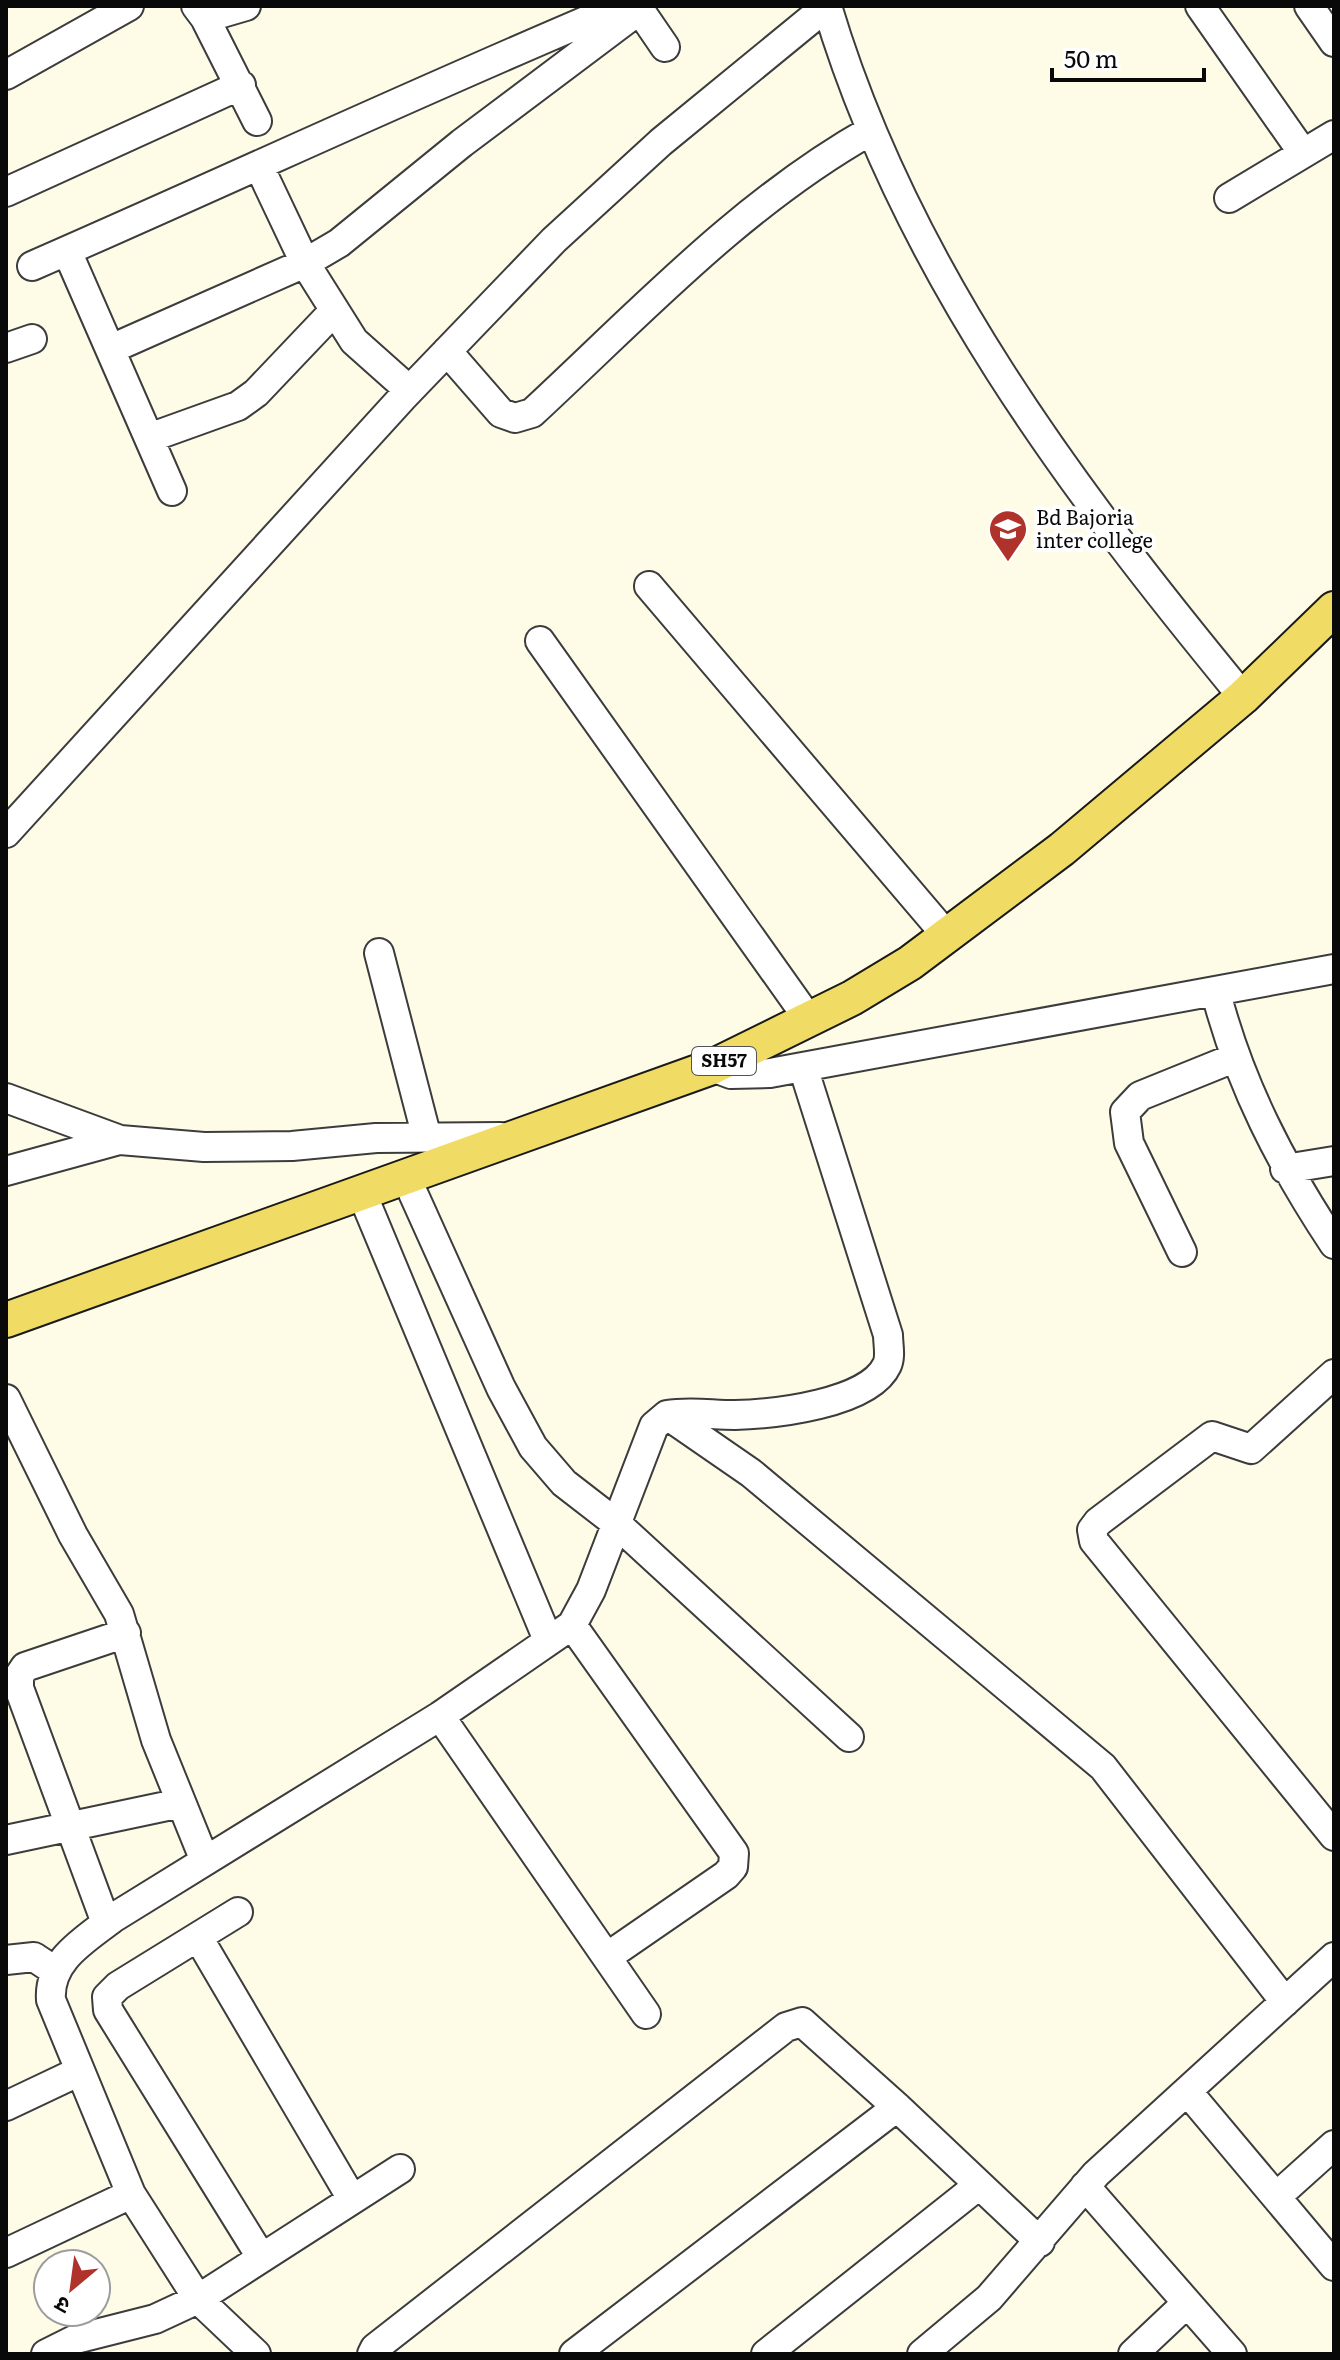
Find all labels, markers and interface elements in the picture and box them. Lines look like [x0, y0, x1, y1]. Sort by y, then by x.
scale bar [1052, 32, 1204, 82]
text: 50 m [1064, 40, 1118, 75]
place label: Bd Bajoria inter college [1036, 501, 1153, 554]
school or university icon: Bd Bajoria inter college [987, 508, 1029, 563]
road number: SH57 [692, 1047, 756, 1075]
north arrow [32, 2248, 112, 2328]
text: उ [47, 2289, 75, 2324]

